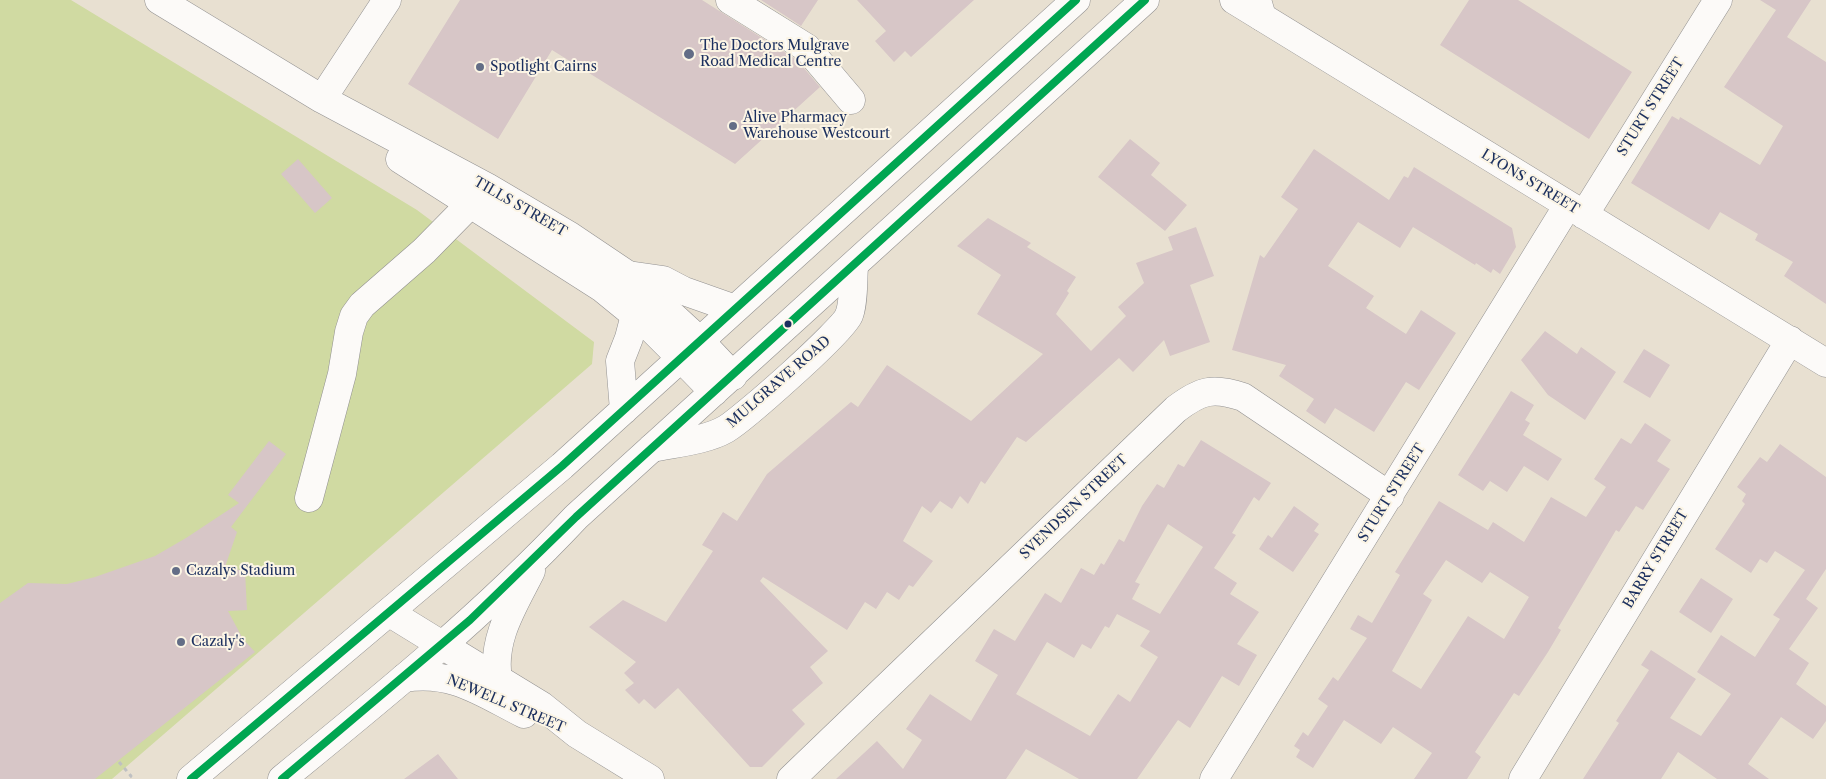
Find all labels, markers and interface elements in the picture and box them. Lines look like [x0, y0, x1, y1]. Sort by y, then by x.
place label: The Doctors Mulgrave Road Medical Centre [700, 38, 849, 70]
marker: The Doctors Mulgrave Road Medical Centre [682, 47, 696, 61]
street label: STURT STREET [1614, 55, 1688, 159]
place label: Spotlight Cairns [490, 59, 597, 75]
marker: Spotlight Cairns [474, 61, 486, 73]
place label: Alive Pharmacy Warehouse Westcourt [743, 110, 890, 142]
marker: Alive Pharmacy Warehouse Westcourt [727, 120, 739, 132]
street label: LYONS STREET [1478, 146, 1582, 218]
street label: TILLS STREET [470, 173, 570, 241]
unlabelled marker [783, 319, 793, 329]
street label: MULGRAVE ROAD [724, 333, 834, 431]
street label: STURT STREET [1355, 441, 1429, 545]
street label: SVENDSEN STREET [1017, 451, 1131, 563]
street label: BARRY STREET [1620, 507, 1692, 611]
place label: Cazalys Stadium [186, 563, 295, 579]
marker: Cazalys Stadium [170, 565, 182, 577]
place label: Cazaly's [191, 634, 245, 650]
marker: Cazaly's [175, 636, 187, 648]
street label: NEWELL STREET [444, 671, 568, 737]

